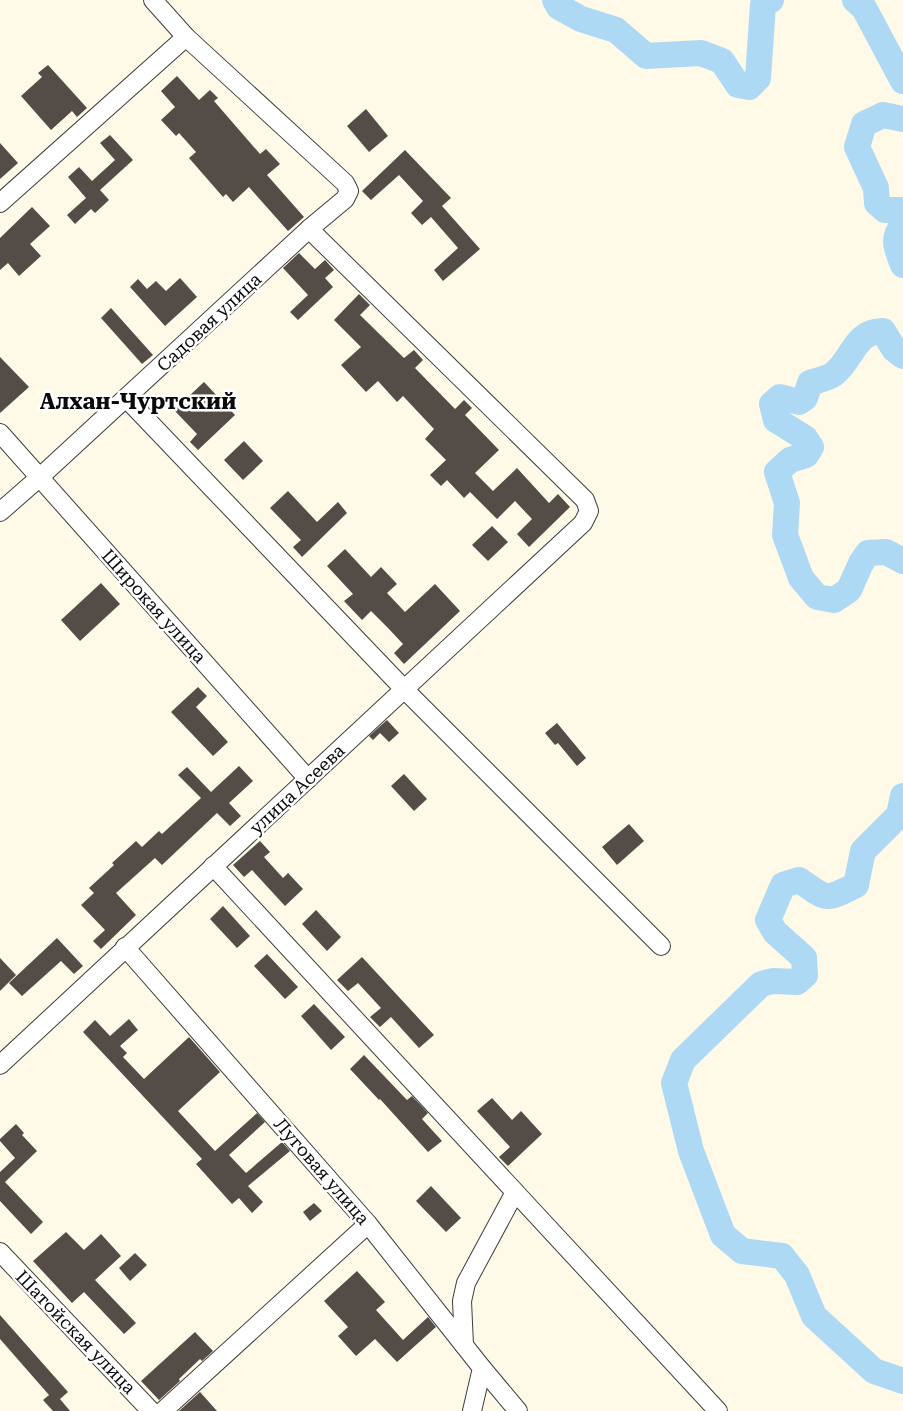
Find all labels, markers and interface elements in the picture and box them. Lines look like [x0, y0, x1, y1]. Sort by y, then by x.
street label: Садовая улица [153, 268, 266, 376]
district label: Алхан-Чуртский [40, 389, 236, 414]
street label: Широкая улица [97, 545, 211, 667]
street label: улица Асеева [245, 740, 349, 838]
street label: Луговая улица [270, 1113, 374, 1229]
street label: Шатойская улица [12, 1266, 140, 1398]

